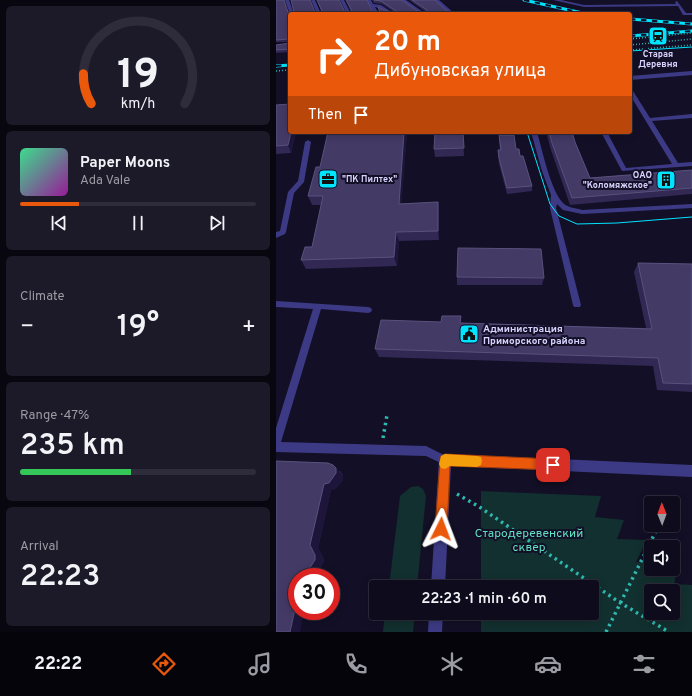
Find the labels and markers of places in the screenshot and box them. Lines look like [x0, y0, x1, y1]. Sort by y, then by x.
station icon: Старая Деревня [647, 25, 669, 47]
place label: Старая Деревня [638, 49, 678, 70]
office icon: "ПК Пилтех" [317, 168, 339, 190]
building icon: ОАО "Коломяжское" [655, 169, 677, 191]
place label: ОАО "Коломяжское" [583, 170, 652, 191]
place label: "ПК Пилтех" [342, 174, 397, 185]
public building icon: Администрация Приморского района [458, 323, 480, 345]
place label: Администрация Приморского района [483, 323, 585, 348]
pin [536, 448, 570, 482]

